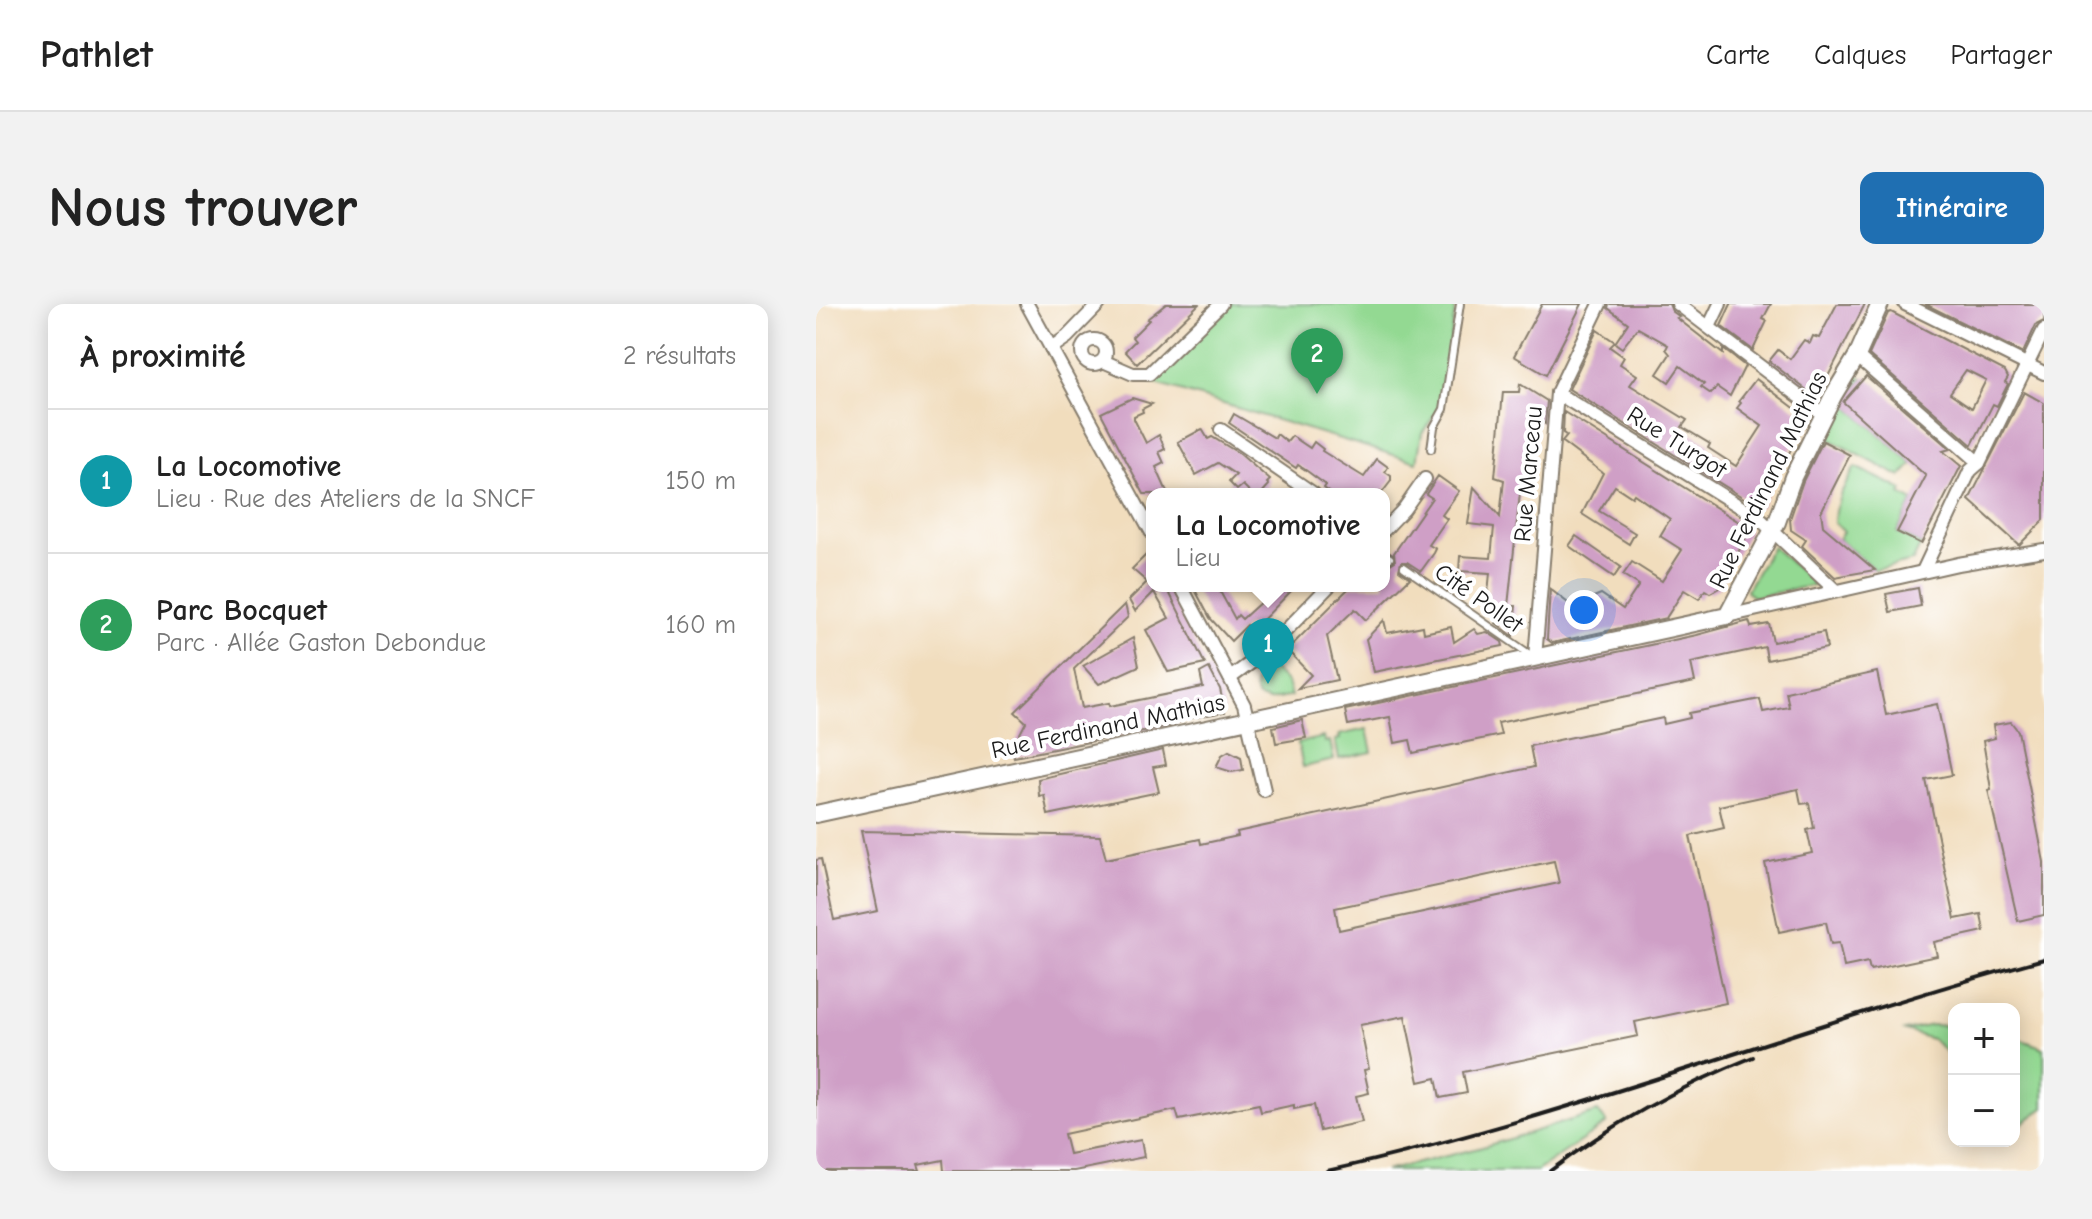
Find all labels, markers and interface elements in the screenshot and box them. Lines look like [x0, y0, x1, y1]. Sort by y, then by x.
text: Pathlet [40, 33, 153, 77]
text: Carte [1706, 39, 1770, 71]
text: Calques [1814, 39, 1906, 71]
text: Partager [1950, 39, 2052, 71]
button: Itinéraire [1860, 172, 2044, 244]
text: Nous trouver [48, 176, 357, 240]
pin: 2 [1291, 328, 1343, 394]
text: À proximité [80, 336, 246, 376]
text: 2 résultats [623, 341, 736, 371]
street label: Rue Ferdinand Mathias [1703, 367, 1833, 593]
street label: Rue Turgot [1622, 400, 1733, 484]
street label: Rue Marceau [1508, 405, 1548, 543]
text: La Locomotive [156, 449, 341, 484]
text: 1 [101, 466, 111, 496]
text: 150 m [666, 466, 736, 496]
text: Lieu · Rue des Ateliers de la SNCF [156, 484, 535, 514]
popup [1146, 488, 1390, 592]
text: La Locomotive [1175, 508, 1361, 543]
text: Lieu [1175, 543, 1221, 573]
street label: Cité Pollet [1430, 558, 1529, 639]
your location [1564, 590, 1604, 630]
text: Parc Bocquet [156, 593, 327, 628]
text: 2 [100, 610, 112, 640]
text: 160 m [666, 610, 736, 640]
pin: 1 [1242, 618, 1294, 684]
text: Parc · Allée Gaston Debondue [156, 628, 486, 658]
street label: Rue Ferdinand Mathias [989, 688, 1227, 764]
map controls [1948, 1003, 2020, 1147]
button: + [1948, 1003, 2020, 1075]
button: − [1948, 1075, 2020, 1147]

